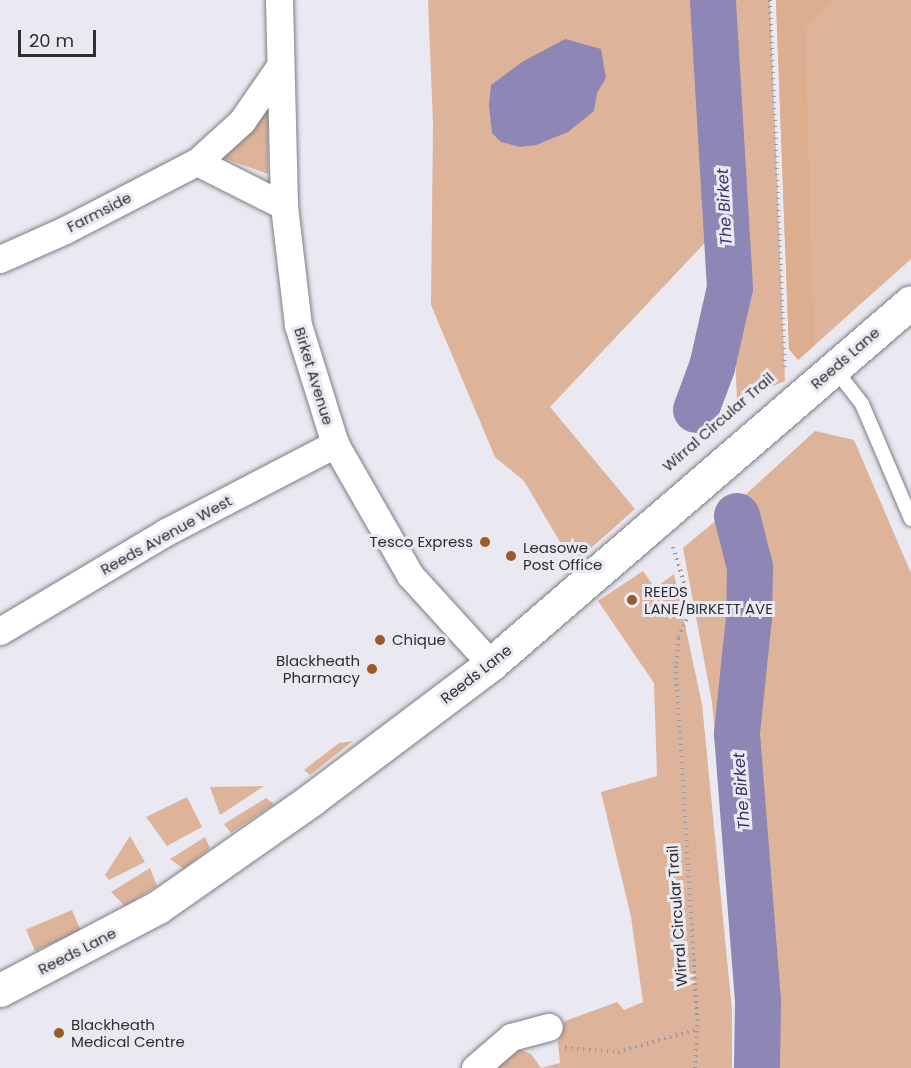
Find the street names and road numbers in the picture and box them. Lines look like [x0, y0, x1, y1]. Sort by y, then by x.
street label: Farmside [64, 188, 134, 236]
street label: Reeds Lane [807, 323, 883, 393]
street label: Birket Avenue [291, 325, 337, 427]
street label: Wirral Circular Trail [659, 369, 777, 475]
street label: Reeds Avenue West [97, 491, 235, 579]
street label: Reeds Lane [437, 641, 515, 707]
street label: Wirral Circular Trail [663, 845, 691, 987]
street label: Reeds Lane [35, 924, 119, 978]

